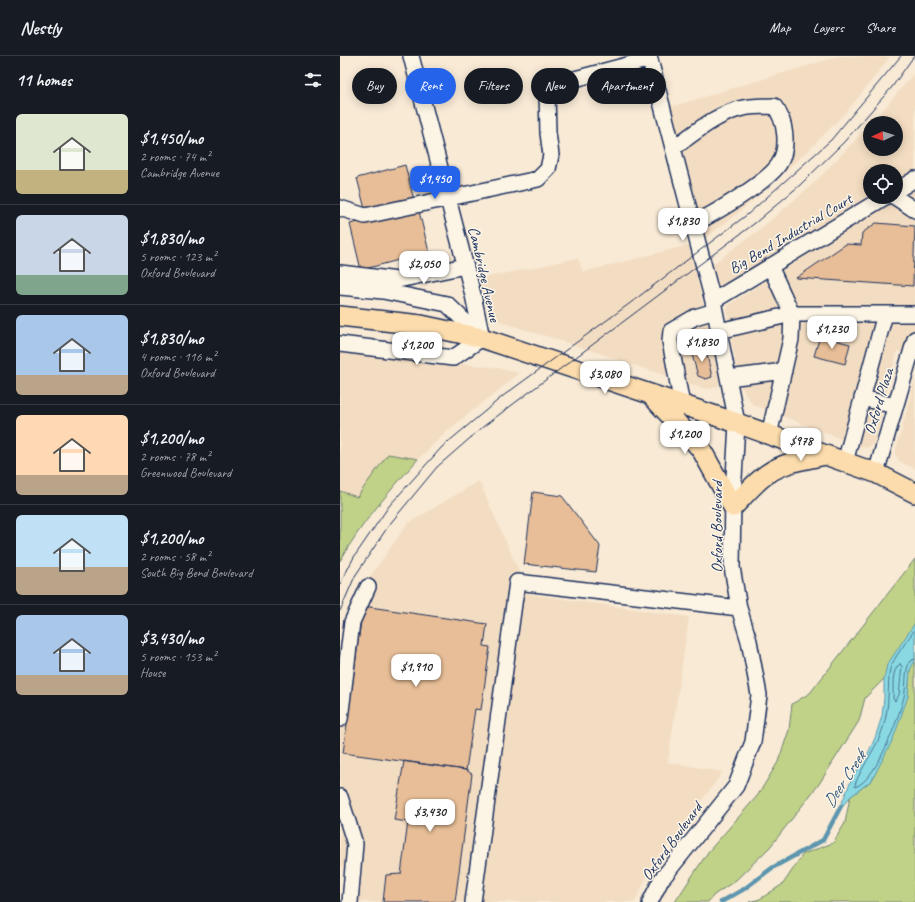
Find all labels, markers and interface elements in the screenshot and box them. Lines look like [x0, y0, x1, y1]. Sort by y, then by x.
text: Nestly [20, 16, 61, 40]
text: Map [769, 19, 791, 36]
text: Layers [813, 19, 844, 36]
text: Share [866, 19, 895, 36]
chip: Buy [352, 68, 397, 104]
chip: Rent [405, 68, 456, 104]
chip: Filters [464, 68, 523, 104]
chip: New [531, 68, 579, 104]
chip: Apartment [587, 68, 666, 104]
icon: filters [302, 69, 324, 91]
text: 11 homes [16, 70, 72, 91]
north arrow [863, 116, 903, 156]
map controls [863, 116, 903, 204]
text: $1,450/mo [140, 128, 203, 149]
icon: home [48, 130, 96, 178]
text: 2 rooms · 74 m² [140, 149, 210, 165]
button: locate [863, 164, 903, 204]
text: Cambridge Avenue [140, 165, 219, 181]
pin: $1,450 [402, 166, 468, 200]
text: $1,450 [419, 171, 451, 187]
street label: Big Bend Industrial Court [725, 188, 857, 279]
pin: $1,830 [650, 208, 716, 242]
text: $1,830 [667, 213, 699, 229]
street label: Cambridge Avenue [463, 225, 505, 326]
text: $1,830/mo [140, 228, 203, 249]
icon: home [48, 231, 96, 279]
text: 5 rooms · 123 m² [140, 249, 216, 265]
pin: $2,050 [391, 251, 457, 285]
text: $2,050 [408, 256, 440, 272]
text: Oxford Boulevard [140, 265, 215, 281]
pin: $1,230 [799, 316, 865, 350]
text: $1,230 [816, 321, 848, 337]
text: $1,830/mo [140, 328, 203, 349]
pin: $1,830 [669, 329, 735, 363]
icon: home [48, 331, 96, 379]
pin: $1,200 [384, 332, 450, 366]
text: $1,830 [686, 334, 718, 350]
text: $1,200 [401, 337, 433, 353]
text: 4 rooms · 116 m² [140, 349, 216, 365]
pin: $3,080 [572, 361, 638, 395]
street label: Oxford Plaza [859, 364, 899, 437]
text: Oxford Boulevard [140, 365, 215, 381]
text: $3,080 [589, 366, 621, 382]
pin: $1,200 [652, 421, 718, 455]
text: $1,200 [669, 426, 701, 442]
text: $1,200/mo [140, 428, 203, 449]
pin: $978 [777, 428, 825, 462]
icon: home [48, 431, 96, 479]
text: $978 [789, 433, 813, 449]
text: 2 rooms · 78 m² [140, 449, 210, 465]
text: Greenwood Boulevard [140, 465, 231, 481]
street label: Oxford Boulevard [707, 478, 727, 573]
text: $1,200/mo [140, 528, 203, 549]
icon: home [48, 531, 96, 579]
text: 2 rooms · 58 m² [140, 549, 210, 565]
text: South Big Bend Boulevard [140, 565, 253, 581]
text: $3,430/mo [140, 628, 203, 649]
icon: home [48, 631, 96, 679]
text: 5 rooms · 153 m² [140, 649, 216, 665]
pin: $1,910 [383, 654, 449, 688]
text: $1,910 [400, 659, 432, 675]
text: House [140, 665, 165, 681]
water label: Deer Creek [818, 744, 872, 811]
street label: Oxford Boulevard [637, 796, 708, 885]
pin: $3,430 [397, 799, 463, 833]
text: $3,430 [414, 804, 446, 820]

